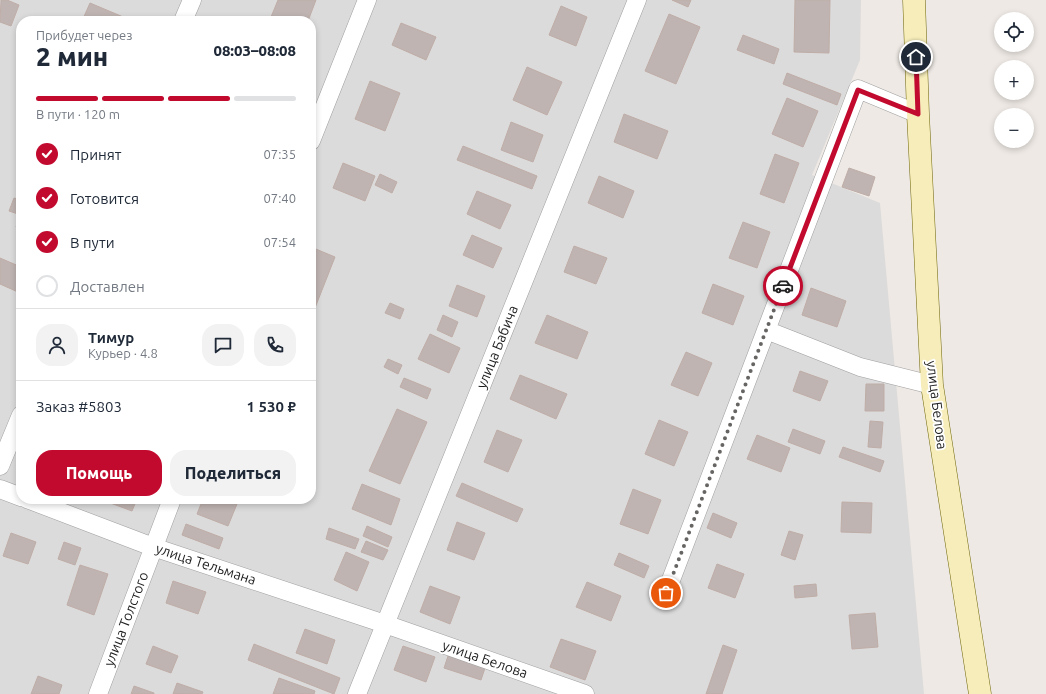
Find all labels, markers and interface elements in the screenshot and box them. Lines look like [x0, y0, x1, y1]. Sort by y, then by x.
map controls [994, 12, 1034, 148]
button: locate [994, 12, 1034, 52]
text: Прибудет через [36, 28, 133, 42]
pin [899, 40, 933, 74]
text: 2 мин [36, 42, 108, 71]
text: 08:03–08:08 [213, 42, 296, 59]
icon: home [905, 46, 927, 68]
button: + [994, 60, 1034, 100]
text: В пути · 120 m [36, 107, 120, 121]
button: − [994, 108, 1034, 148]
icon: check [36, 143, 58, 165]
text: Принят [70, 146, 122, 163]
text: 07:35 [263, 147, 296, 161]
icon: check [36, 187, 58, 209]
text: Готовится [70, 190, 139, 207]
text: 07:40 [263, 191, 296, 205]
icon: check [36, 231, 58, 253]
text: В пути [70, 234, 115, 251]
text: 07:54 [263, 235, 296, 249]
courier [763, 266, 803, 306]
icon: car [772, 275, 794, 297]
text: Доставлен [70, 278, 145, 295]
street label: улица Бабича [473, 303, 521, 391]
button: person [36, 324, 78, 366]
button: chat [202, 324, 244, 366]
button: phone [254, 324, 296, 366]
text: Тимур [88, 329, 134, 346]
text: Курьер · 4.8 [88, 346, 158, 360]
street label: улица Белова [924, 360, 950, 450]
text: Заказ #5803 [36, 398, 122, 415]
text: 1 530 ₽ [247, 398, 296, 415]
button: Помощь [36, 450, 162, 496]
button: Поделиться [170, 450, 296, 496]
street label: улица Тельмана [154, 540, 258, 588]
street label: улица Толстого [101, 569, 151, 669]
pin [649, 576, 683, 610]
icon: bag [655, 582, 677, 604]
street label: улица Белова [440, 637, 530, 681]

